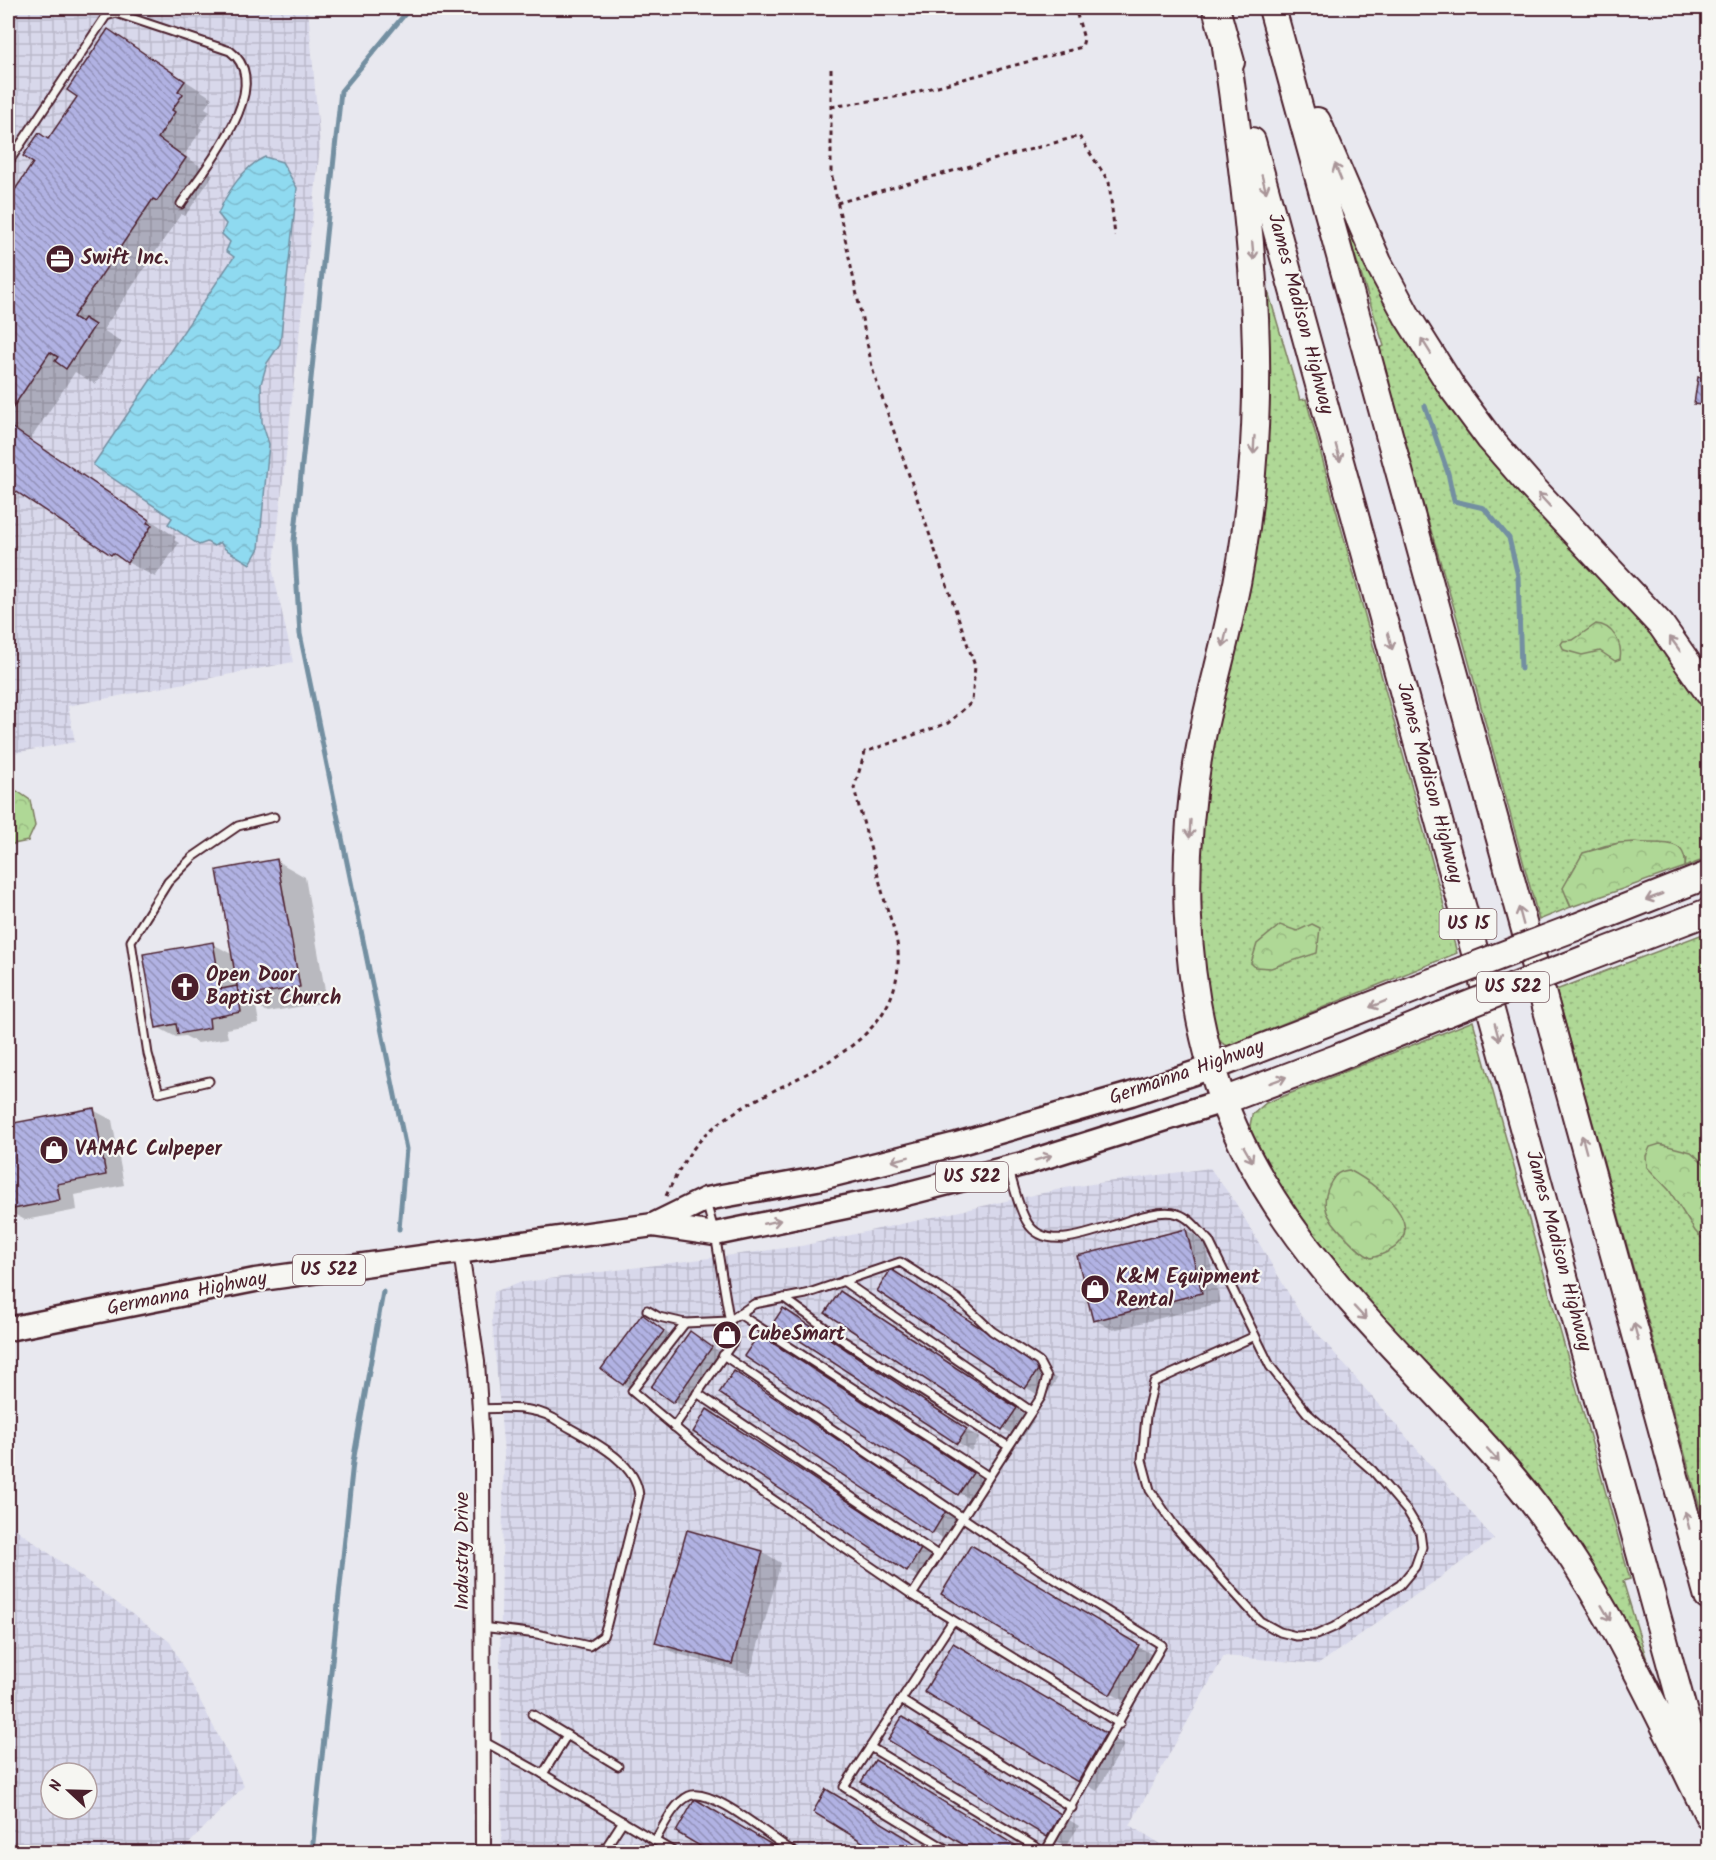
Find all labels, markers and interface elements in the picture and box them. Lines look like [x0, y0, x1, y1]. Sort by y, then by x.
one-way arrow [1332, 163, 1343, 182]
one-way arrow [1259, 174, 1270, 193]
street label: James Madison Highway [1258, 210, 1342, 419]
one-way arrow [1248, 240, 1259, 260]
office icon: Swift Inc. [44, 243, 76, 275]
place label: Swift Inc. [81, 243, 169, 275]
one-way arrow [1419, 338, 1431, 355]
one-way arrow [1248, 435, 1259, 455]
one-way arrow [1333, 443, 1344, 462]
one-way arrow [1537, 493, 1551, 508]
one-way arrow [1219, 628, 1231, 647]
one-way arrow [1385, 631, 1396, 650]
one-way arrow [1669, 637, 1681, 653]
street label: James Madison Highway [1387, 679, 1471, 888]
one-way arrow [1184, 819, 1195, 839]
one-way arrow [1645, 892, 1664, 903]
one-way arrow [1515, 907, 1527, 926]
road number: US 15 [1440, 909, 1496, 939]
place label: Open Door Baptist Church [206, 960, 341, 1015]
church icon: Open Door Baptist Church [169, 971, 201, 1003]
road number: US 522 [1477, 972, 1549, 1002]
one-way arrow [1369, 999, 1388, 1010]
one-way arrow [1492, 1022, 1503, 1041]
street label: Germanna Highway [1105, 1031, 1270, 1115]
one-way arrow [1268, 1074, 1287, 1085]
shop icon: VAMAC Culpeper [38, 1134, 70, 1166]
place label: VAMAC Culpeper [75, 1134, 222, 1166]
one-way arrow [1578, 1135, 1589, 1154]
one-way arrow [1242, 1145, 1254, 1162]
street label: James Madison Highway [1516, 1147, 1600, 1356]
one-way arrow [1033, 1152, 1052, 1163]
one-way arrow [891, 1153, 910, 1165]
road number: US 522 [936, 1162, 1008, 1192]
one-way arrow [762, 1216, 781, 1227]
road number: US 522 [293, 1255, 365, 1285]
place label: K&M Equipment Rental [1116, 1262, 1261, 1317]
street label: Germanna Highway [104, 1263, 270, 1325]
shop icon: K&M Equipment Rental [1079, 1273, 1111, 1305]
one-way arrow [1353, 1305, 1367, 1320]
shop icon: CubeSmart [711, 1319, 743, 1351]
place label: CubeSmart [748, 1319, 846, 1351]
one-way arrow [1630, 1323, 1641, 1342]
one-way arrow [1486, 1447, 1500, 1462]
street label: Industry Drive [447, 1492, 479, 1610]
one-way arrow [1681, 1511, 1693, 1530]
one-way arrow [1601, 1604, 1612, 1622]
north arrow [39, 1761, 99, 1821]
text: N [43, 1777, 70, 1795]

